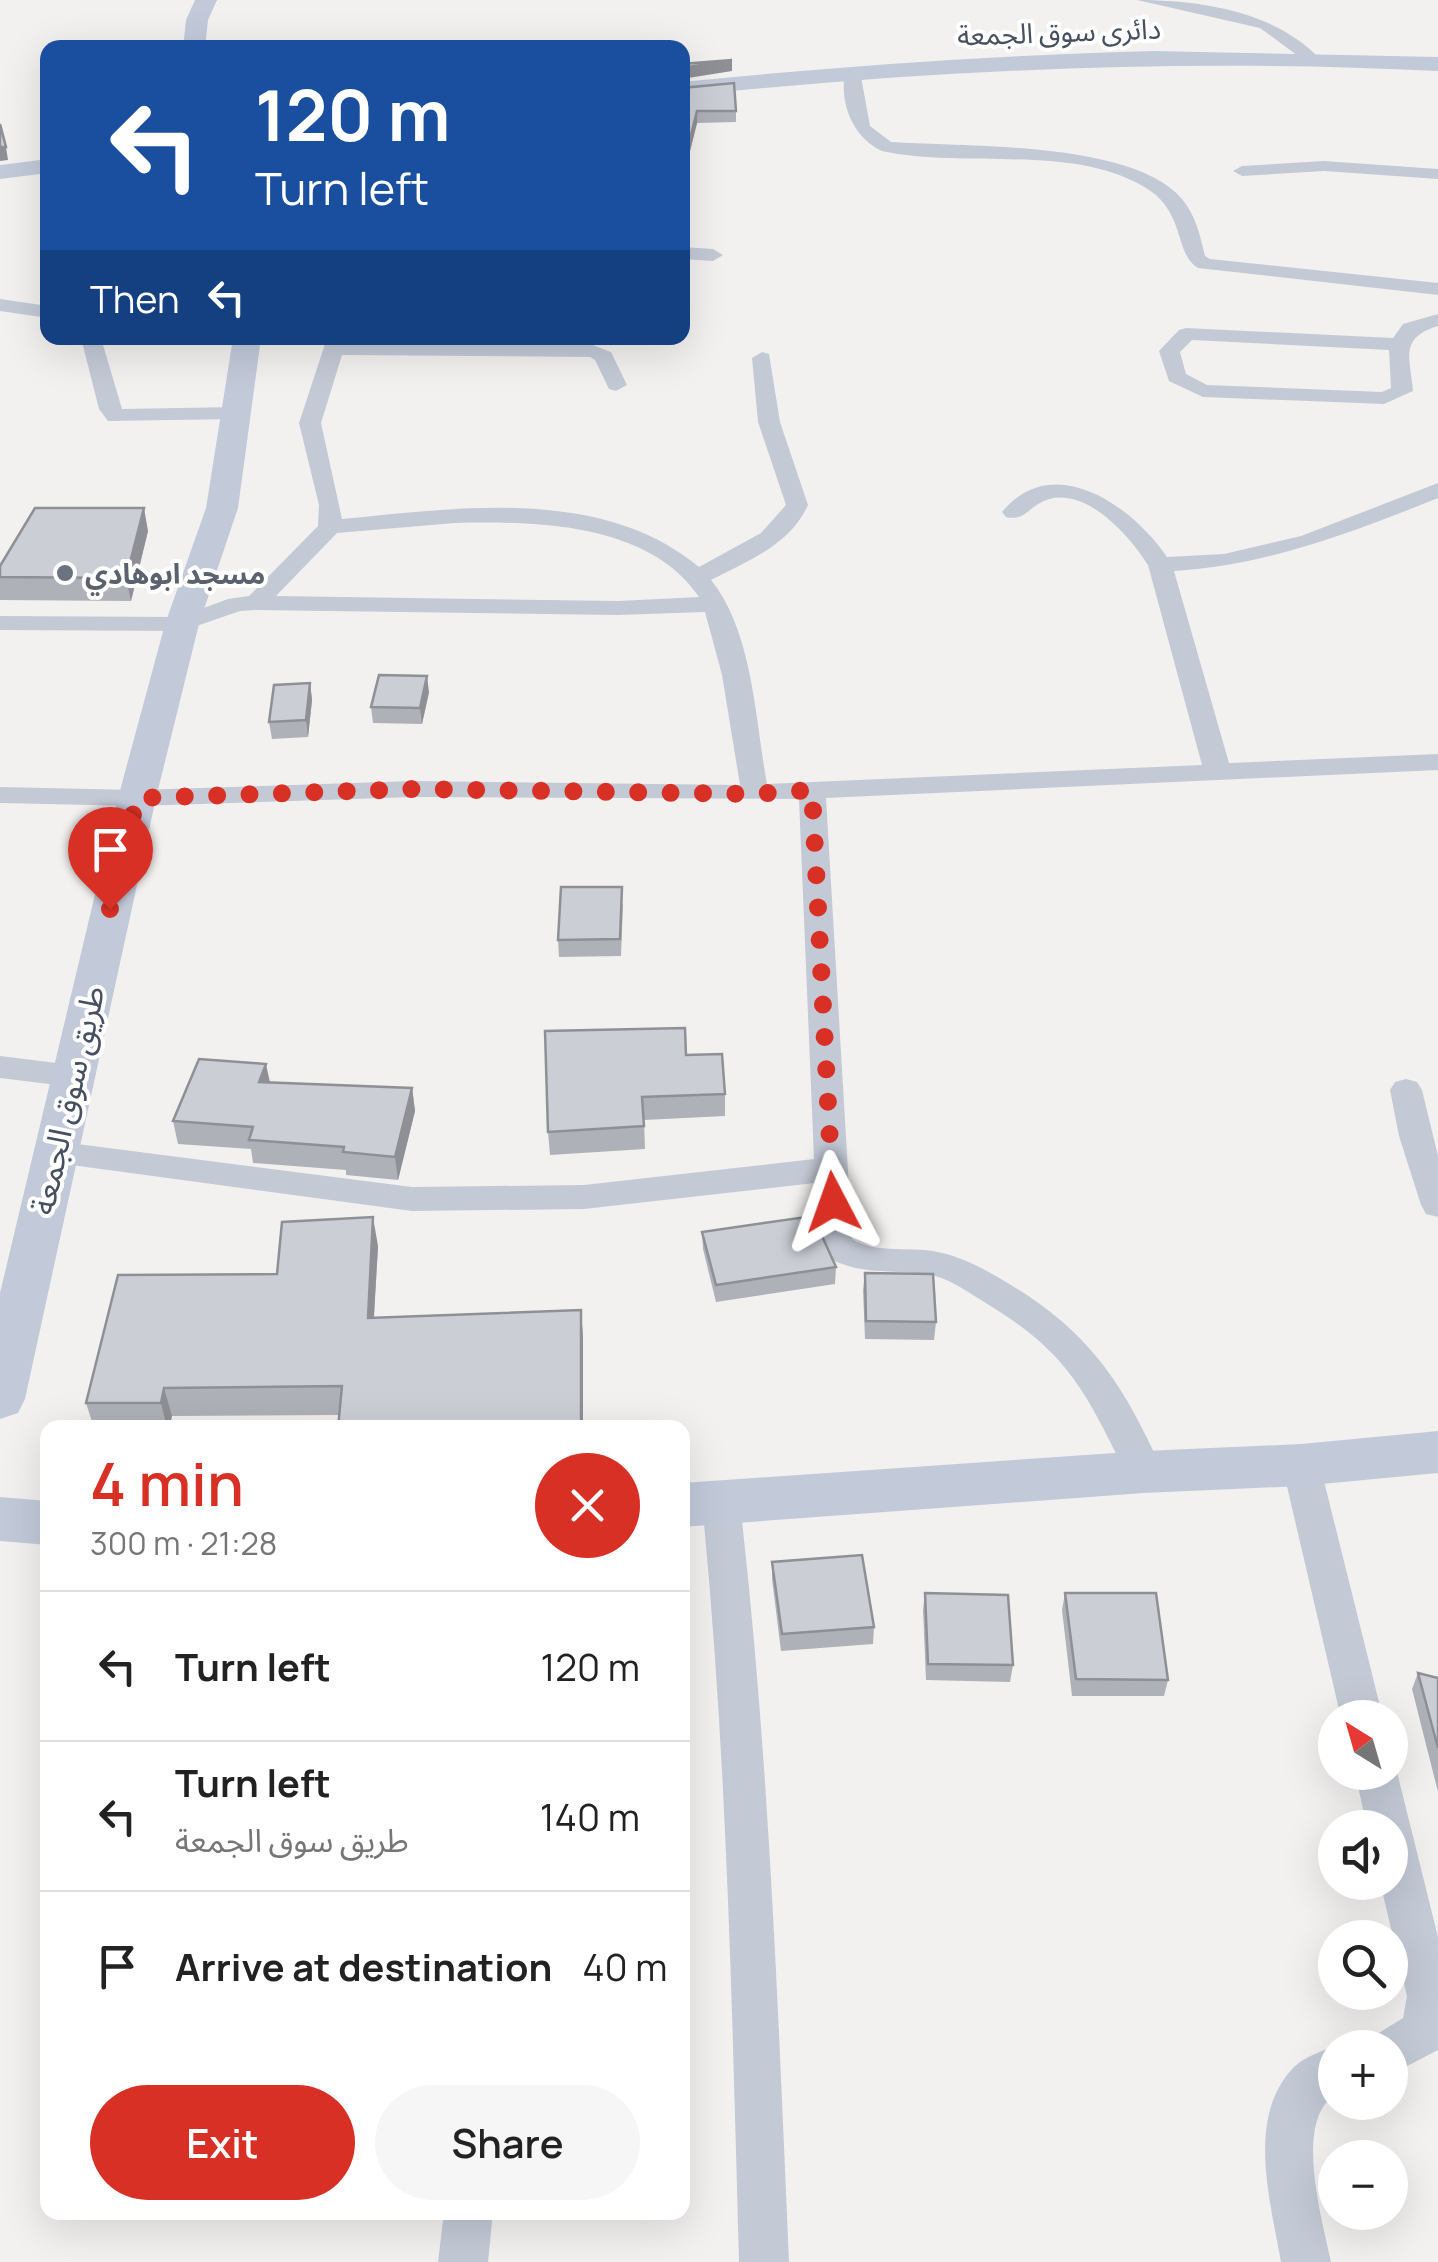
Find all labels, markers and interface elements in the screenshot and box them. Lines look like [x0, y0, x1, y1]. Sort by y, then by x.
street label: دائرى سوق الجمعة [956, 8, 1162, 54]
text: 120 m [255, 66, 450, 162]
icon: left [90, 80, 220, 210]
text: Turn left [255, 157, 429, 219]
icon: left [199, 270, 254, 325]
text: Then [90, 272, 179, 324]
place label: مسجد ابوهادي [85, 554, 265, 596]
marker: مسجد ابوهادي [54, 562, 76, 584]
pin [68, 807, 153, 910]
icon: arrive [83, 822, 138, 877]
street label: طريق سوق الجمعة [19, 981, 115, 1219]
position arrow [781, 1150, 885, 1254]
text: 4 min [90, 1442, 244, 1524]
button: close [535, 1453, 640, 1558]
text: 300 m · 21:28 [90, 1521, 277, 1565]
icon: left [90, 1639, 145, 1694]
text: Turn left [175, 1640, 331, 1692]
text: 120 m [541, 1640, 640, 1692]
north arrow [1318, 1700, 1408, 1790]
map controls [1318, 1700, 1408, 2230]
text: Turn left [175, 1756, 331, 1808]
icon: left [90, 1789, 145, 1844]
text: 140 m [540, 1790, 640, 1842]
button: sound [1318, 1810, 1408, 1900]
text: طريق سوق الجمعة [175, 1818, 409, 1862]
button: search [1318, 1920, 1408, 2010]
icon: arrive [90, 1939, 145, 1994]
text: Arrive at destination [175, 1940, 552, 1992]
text: 40 m [582, 1940, 668, 1992]
button: + [1318, 2030, 1408, 2120]
button: Exit [90, 2085, 355, 2200]
button: Share [375, 2085, 640, 2200]
button: − [1318, 2140, 1408, 2230]

